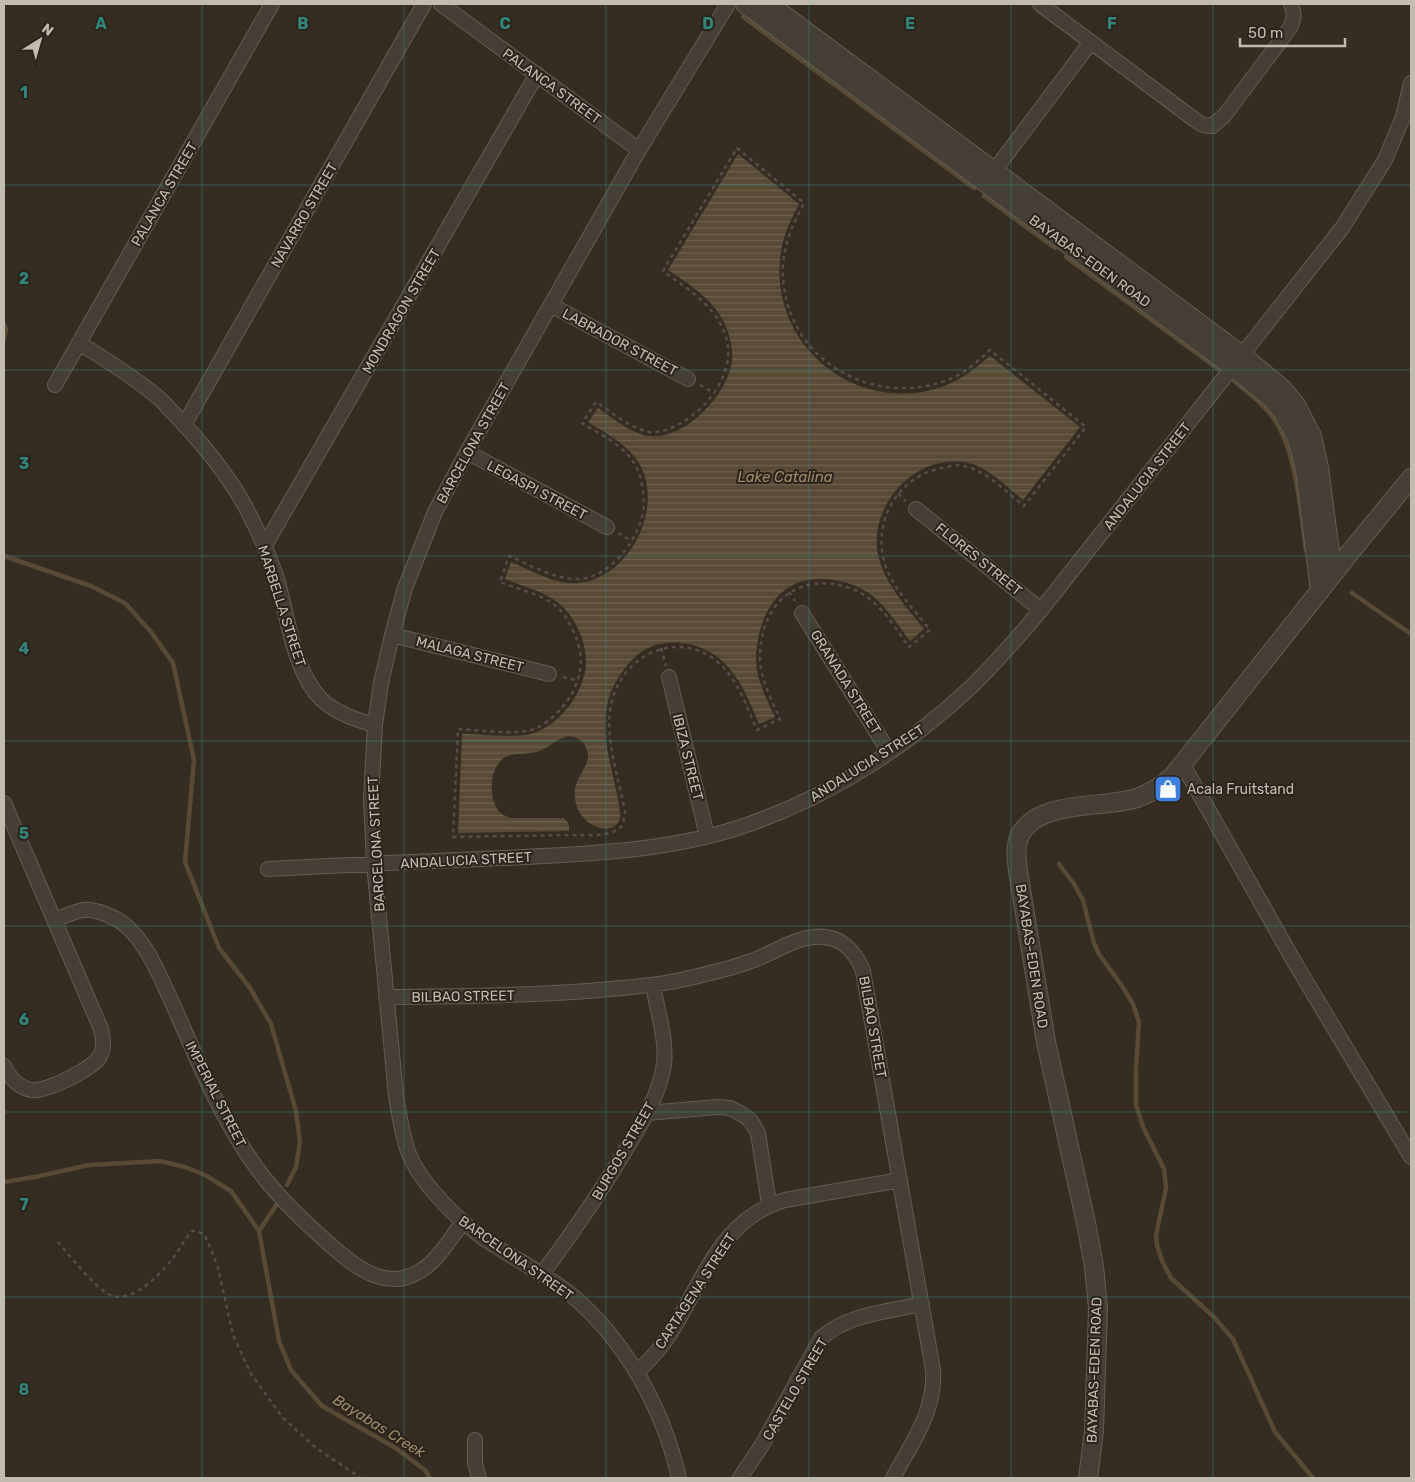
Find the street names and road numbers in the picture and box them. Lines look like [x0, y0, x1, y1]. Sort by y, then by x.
street label: PALANCA STREET [499, 45, 604, 128]
street label: PALANCA STREET [128, 139, 201, 249]
street label: NAVARRO STREET [267, 160, 341, 271]
street label: BAYABAS-EDEN ROAD [1026, 212, 1154, 311]
street label: MONDRAGON STREET [359, 246, 444, 377]
street label: LABRADOR STREET [559, 305, 680, 380]
street label: BARCELONA STREET [433, 380, 514, 507]
street label: ANDALUCIA STREET [1100, 419, 1195, 534]
street label: LEGASPI STREET [484, 457, 590, 524]
street label: FLORES STREET [932, 519, 1025, 599]
street label: MARBELLA STREET [254, 543, 309, 669]
street label: GRANADA STREET [807, 627, 885, 738]
street label: MALAGA STREET [414, 633, 525, 676]
street label: IBIZA STREET [669, 712, 707, 802]
street label: ANDALUCIA STREET [807, 721, 928, 806]
street label: BARCELONA STREET [364, 776, 389, 912]
street label: ANDALUCIA STREET [400, 849, 532, 872]
street label: BAYABAS-EDEN ROAD [1012, 883, 1051, 1030]
street label: BILBAO STREET [855, 975, 890, 1079]
street label: BILBAO STREET [411, 987, 515, 1006]
street label: IMPERIAL STREET [181, 1038, 250, 1150]
street label: BURGOS STREET [588, 1099, 658, 1203]
street label: BARCELONA STREET [455, 1212, 576, 1304]
street label: CARTAGENA STREET [652, 1230, 739, 1353]
street label: BAYABAS-EDEN ROAD [1083, 1297, 1106, 1443]
street label: CASTELO STREET [759, 1335, 832, 1443]

